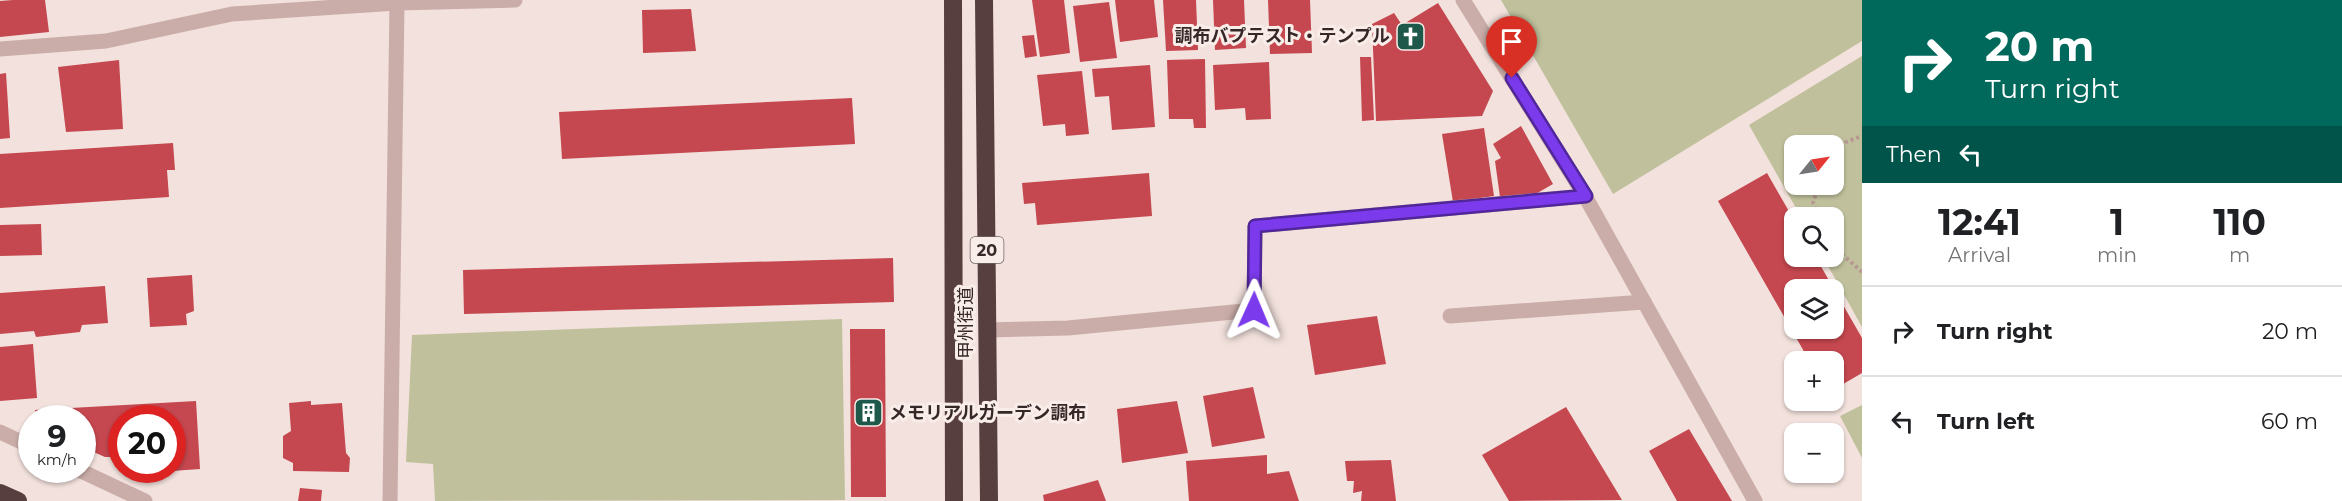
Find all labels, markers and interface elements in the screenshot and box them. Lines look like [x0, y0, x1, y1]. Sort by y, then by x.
pin [1486, 16, 1537, 78]
church icon: 調布バプテスト・テンプル [1395, 20, 1427, 52]
text: 20 m [1985, 20, 2094, 72]
icon: right [1886, 24, 1964, 102]
place label: 調布バプテスト・テンプル [1175, 25, 1390, 47]
icon: arrive [1495, 25, 1528, 58]
text: Turn right [1985, 72, 2120, 105]
north arrow [1784, 135, 1844, 195]
map controls [1784, 135, 1844, 483]
icon: left [1954, 138, 1987, 171]
text: Then [1886, 141, 1942, 168]
text: 12:41 [1938, 200, 2021, 244]
text: 1 [2110, 200, 2124, 244]
text: 110 [2213, 200, 2266, 244]
button: search [1784, 207, 1844, 267]
road number: 20 [970, 237, 1004, 263]
text: Arrival [1948, 243, 2011, 267]
text: min [2097, 243, 2137, 267]
text: m [2229, 243, 2250, 267]
position arrow [1222, 278, 1286, 342]
button: layers [1784, 279, 1844, 339]
street label: 甲州街道 [955, 287, 977, 359]
icon: right [1886, 315, 1919, 348]
text: Turn right [1937, 318, 2052, 345]
text: 20 m [2262, 318, 2318, 345]
button: + [1784, 351, 1844, 411]
building icon: メモリアルガーデン調布 [852, 397, 884, 429]
place label: メモリアルガーデン調布 [889, 402, 1086, 424]
speed limit sign: 20 [108, 405, 186, 483]
icon: left [1886, 405, 1919, 438]
text: Turn left [1937, 408, 2035, 435]
text: 60 m [2261, 408, 2318, 435]
text: 9 [47, 418, 67, 455]
button: − [1784, 423, 1844, 483]
text: km/h [37, 450, 77, 469]

